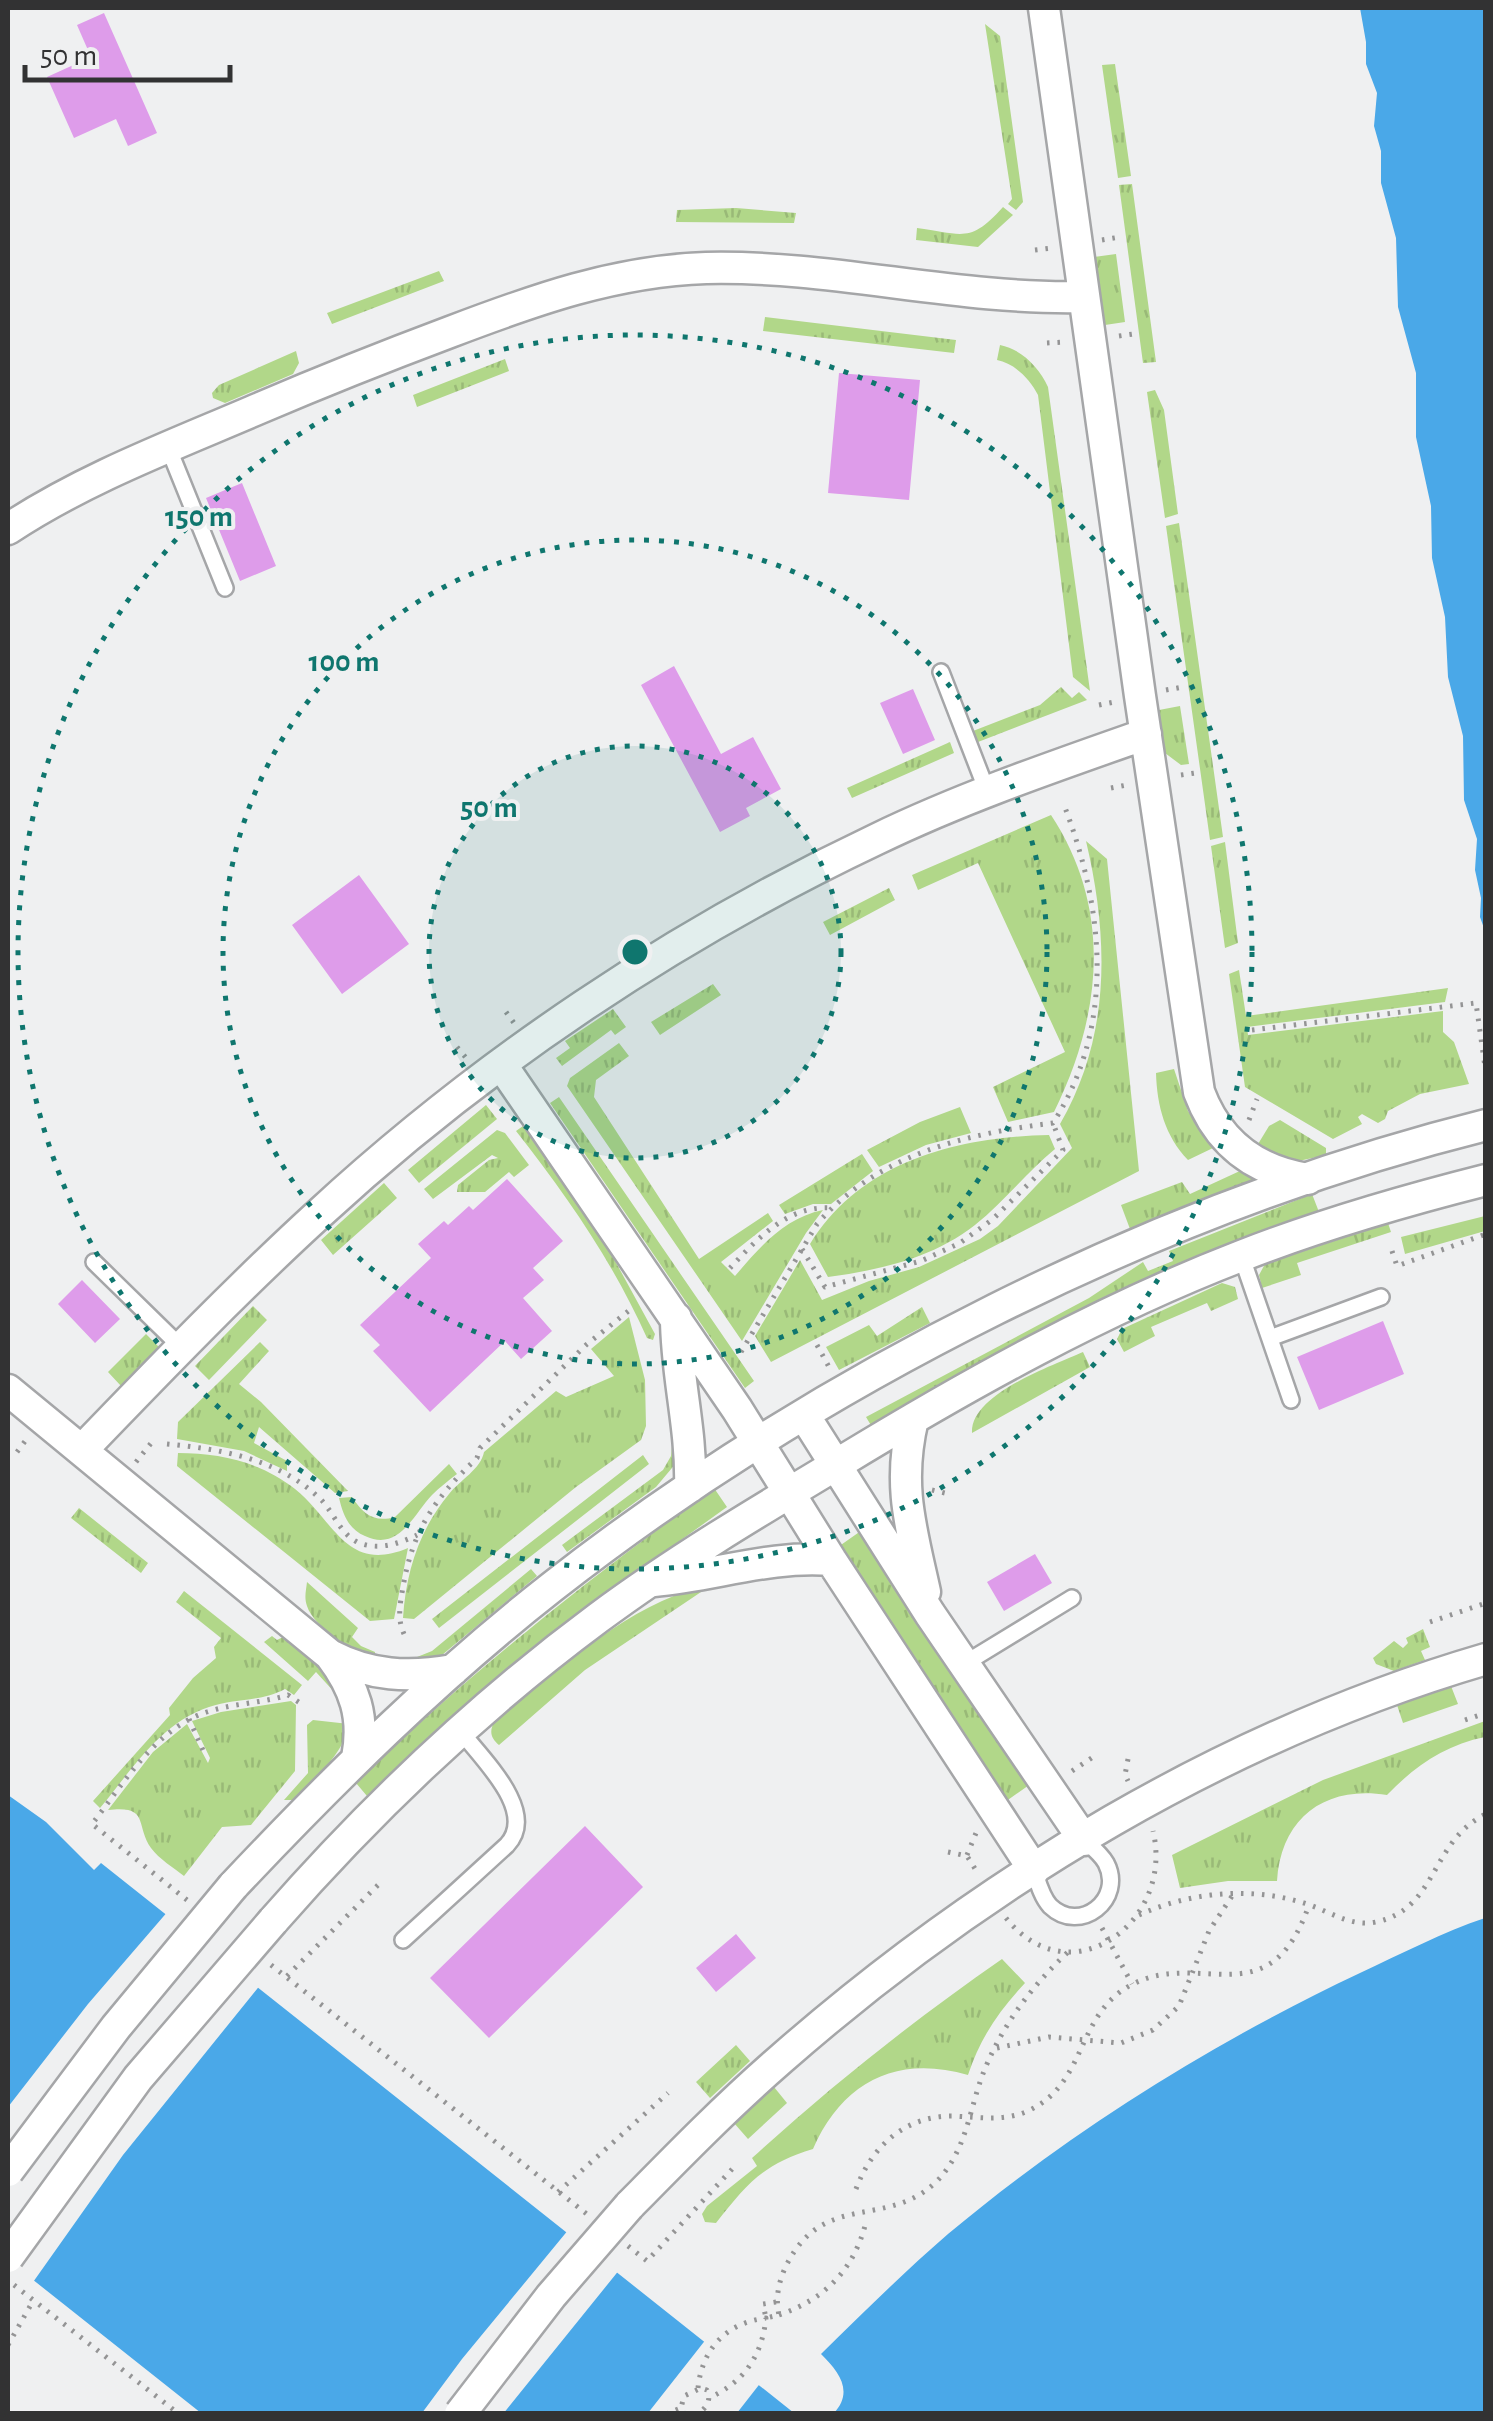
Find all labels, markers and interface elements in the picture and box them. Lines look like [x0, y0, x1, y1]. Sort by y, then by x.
scale bar [25, 20, 230, 82]
text: 50 m [40, 41, 97, 71]
text: 150 m [165, 502, 233, 532]
text: 100 m [309, 647, 379, 677]
text: 50 m [460, 793, 518, 823]
centre of rings [617, 934, 653, 970]

